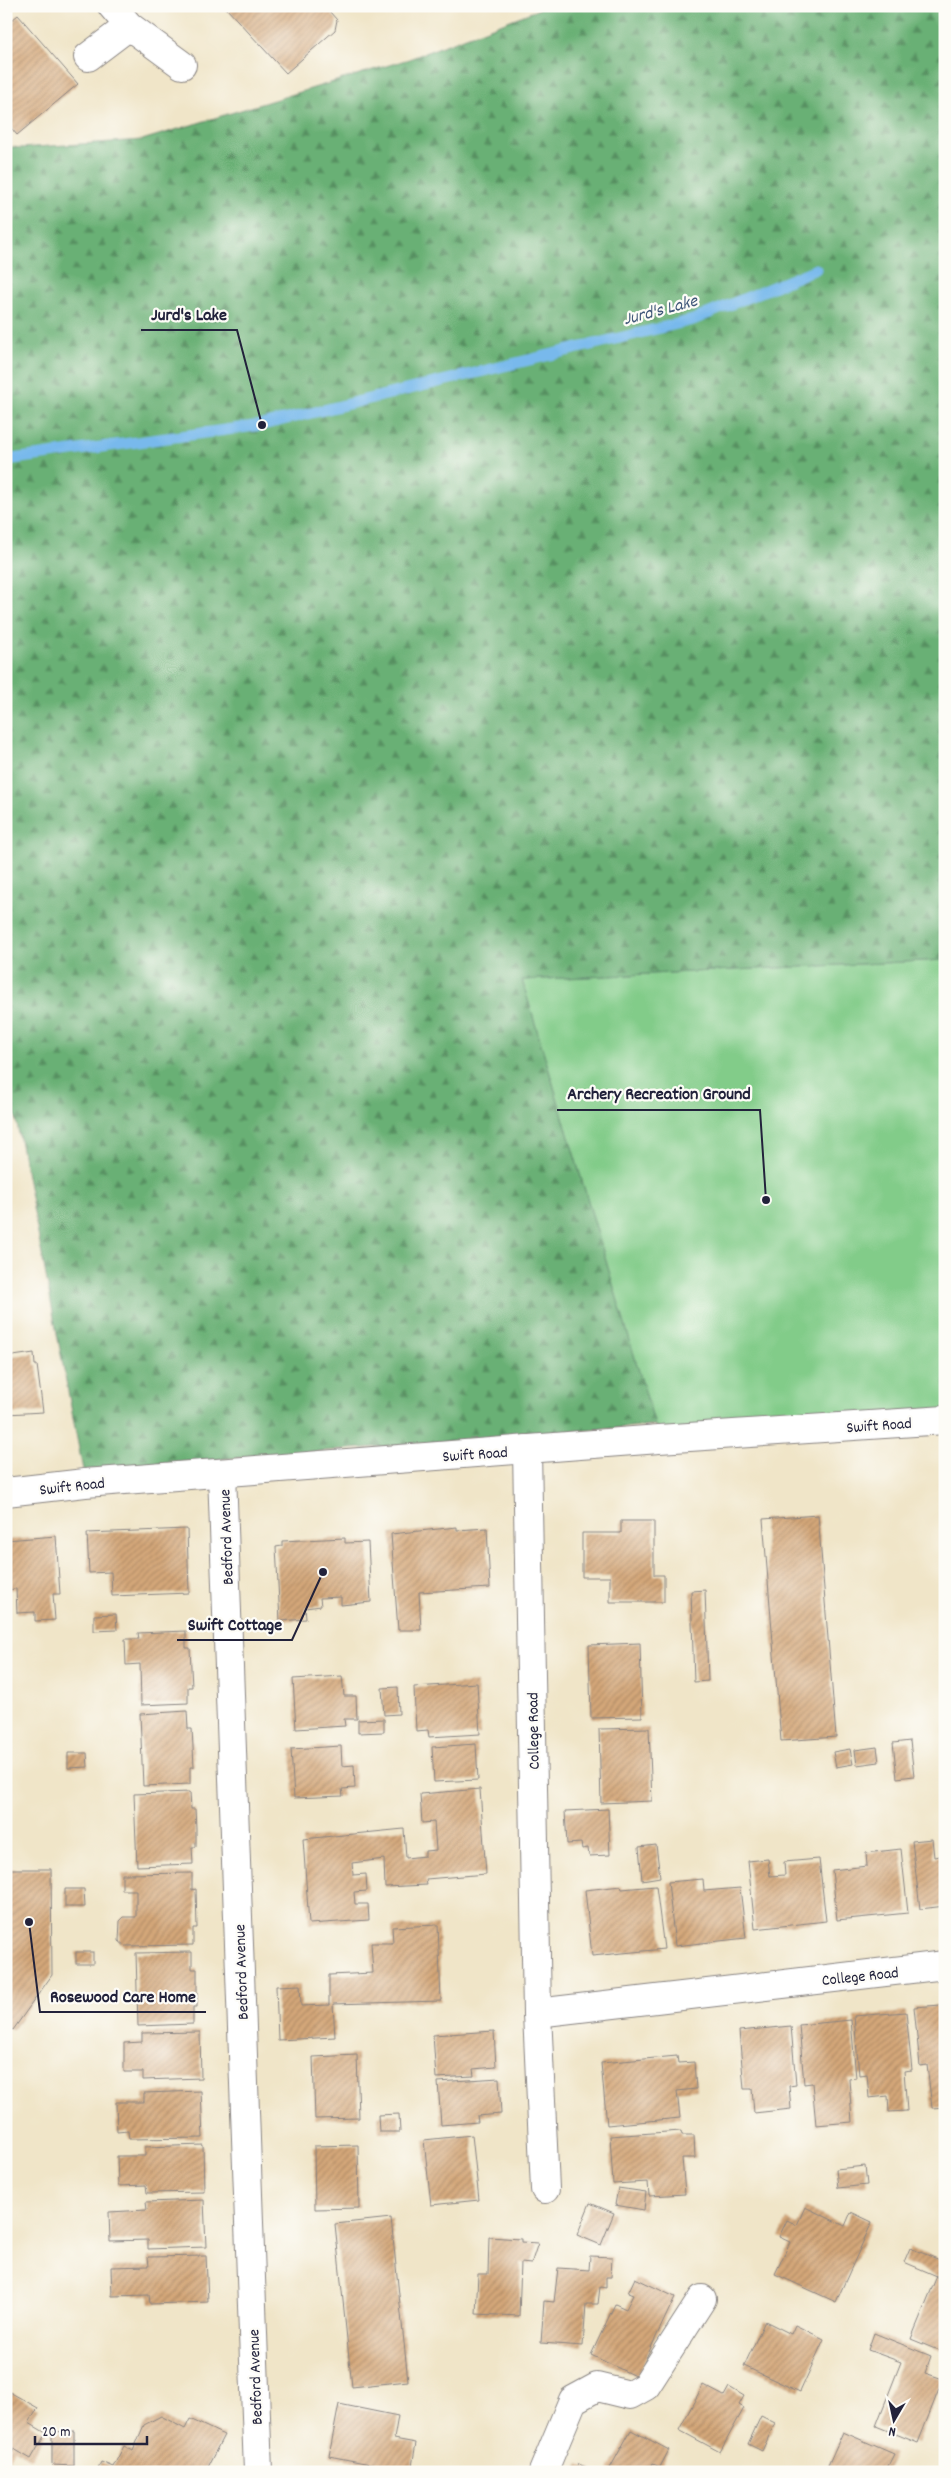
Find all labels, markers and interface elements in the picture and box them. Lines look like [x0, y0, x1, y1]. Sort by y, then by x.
water label: Jurd's Lake [621, 289, 702, 333]
callout: Jurd's Lake [141, 297, 237, 330]
text: Jurd's Lake [151, 304, 227, 329]
callout: Archery Recreation Ground [557, 1077, 760, 1110]
text: Archery Recreation Ground [567, 1083, 751, 1108]
street label: Swift Road [846, 1413, 913, 1440]
street label: Swift Road [442, 1442, 509, 1469]
street label: Swift Road [39, 1473, 106, 1502]
street label: Bedford Avenue [214, 1489, 241, 1585]
callout: Swift Cottage [177, 1607, 292, 1640]
text: Swift Cottage [188, 1614, 282, 1639]
street label: College Road [522, 1692, 547, 1770]
street label: Bedford Avenue [229, 1924, 256, 2020]
street label: College Road [821, 1962, 900, 1993]
callout: Rosewood Care Home [40, 1979, 206, 2012]
text: Rosewood Care Home [50, 1986, 196, 2011]
street label: Bedford Avenue [243, 2329, 270, 2425]
north arrow [868, 2396, 918, 2446]
scale bar [35, 2413, 148, 2445]
text: N [887, 2420, 897, 2441]
text: 20 m [42, 2422, 70, 2444]

